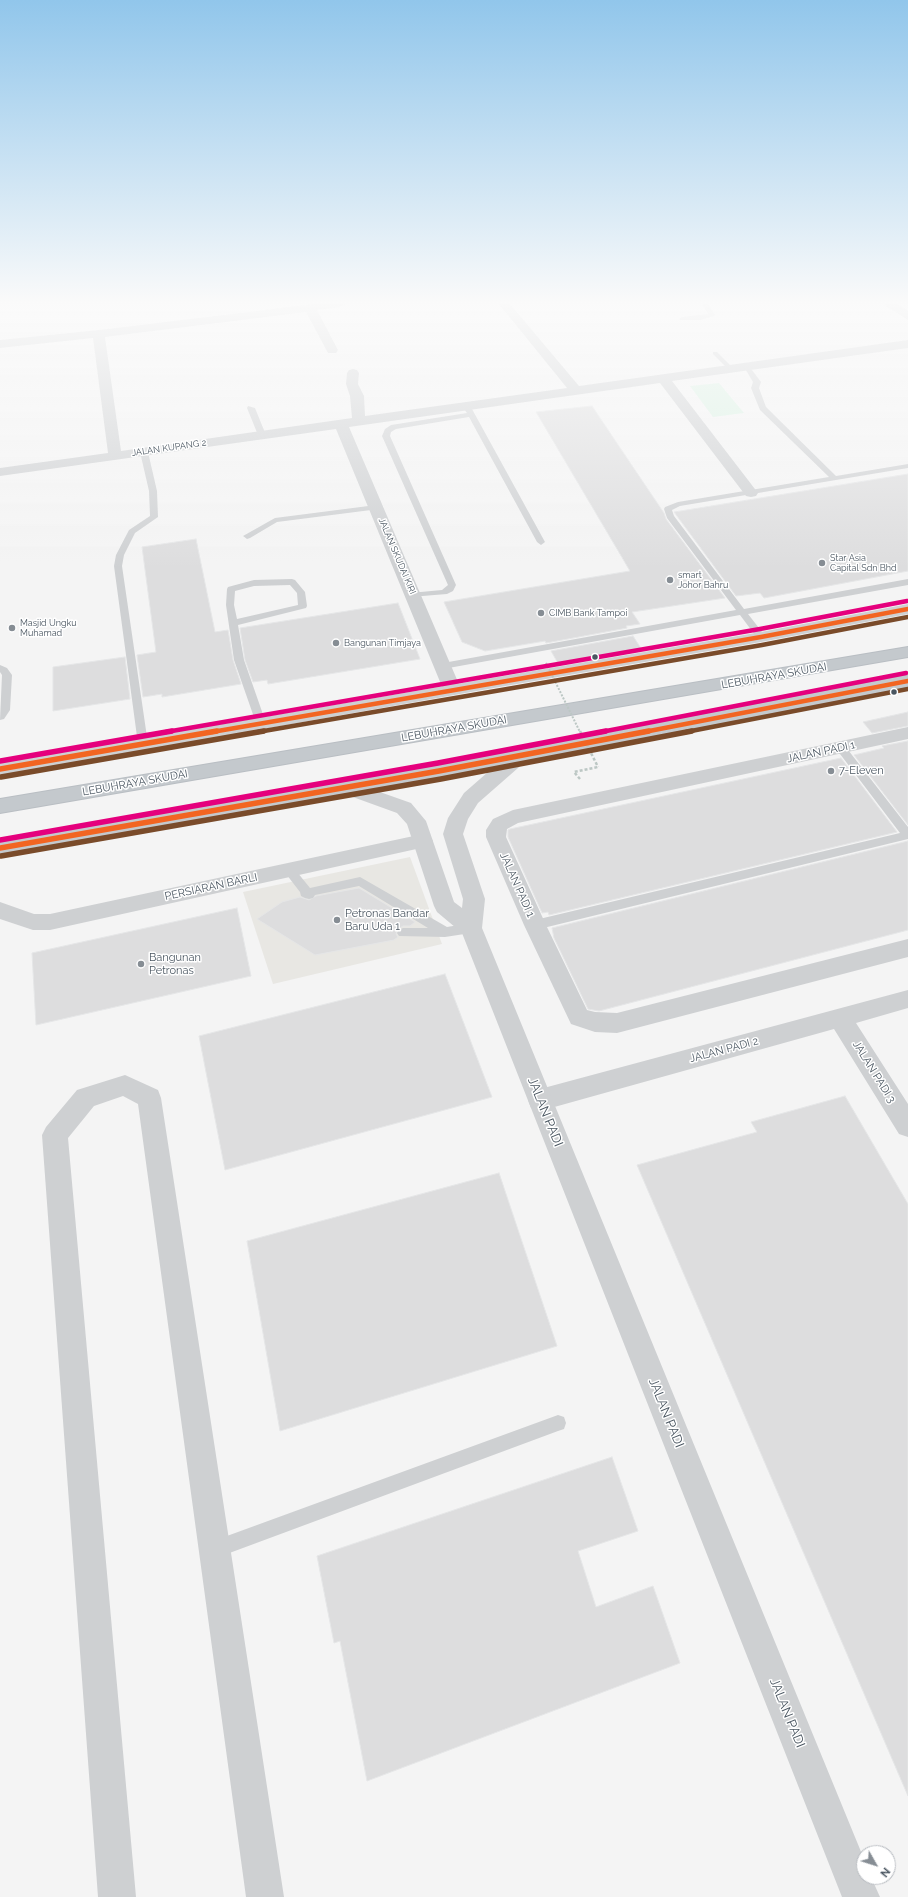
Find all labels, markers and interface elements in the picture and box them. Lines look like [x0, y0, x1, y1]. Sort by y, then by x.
street label: JALAN KUPANG 2 [131, 437, 207, 459]
street label: JALAN SKUDAI KIRI [376, 516, 418, 596]
place label: Star Asia Capital Sdn Bhd [830, 553, 897, 574]
marker: Star Asia Capital Sdn Bhd [817, 558, 827, 568]
place label: smart Johor Bahru [678, 570, 728, 591]
marker: smart Johor Bahru [665, 575, 675, 585]
marker: CIMB Bank Tampoi [536, 608, 546, 618]
place label: CIMB Bank Tampoi [549, 608, 627, 618]
place label: Masjid Ungku Muhamad [20, 618, 77, 639]
marker: Masjid Ungku Muhamad [7, 623, 17, 633]
marker: Bangunan Timjaya [331, 638, 341, 648]
place label: Bangunan Timjaya [344, 638, 421, 648]
unlabelled marker [590, 652, 600, 662]
street label: LEBUHRAYA SKUDAI [720, 660, 828, 692]
unlabelled marker [889, 687, 899, 697]
street label: LEBUHRAYA SKUDAI [400, 713, 508, 745]
street label: JALAN PADI 1 [786, 738, 856, 766]
place label: 7-Eleven [839, 764, 884, 778]
marker: 7-Eleven [826, 766, 836, 776]
street label: LEBUHRAYA SKUDAI [81, 767, 189, 799]
street label: JALAN PADI 1 [497, 851, 537, 919]
street label: PERSIARAN BARLI [163, 871, 259, 903]
place label: Petronas Bandar Baru Uda 1 [345, 907, 429, 933]
marker: Petronas Bandar Baru Uda 1 [332, 915, 342, 925]
place label: Bangunan Petronas [149, 951, 201, 977]
marker: Bangunan Petronas [136, 959, 146, 969]
street label: JALAN PADI 2 [688, 1034, 760, 1066]
street label: JALAN PADI 3 [850, 1039, 898, 1105]
street label: JALAN PADI [524, 1075, 566, 1149]
street label: JALAN PADI [645, 1376, 687, 1450]
street label: JALAN PADI [766, 1676, 808, 1750]
north arrow [856, 1845, 896, 1885]
text: N [877, 1865, 893, 1880]

